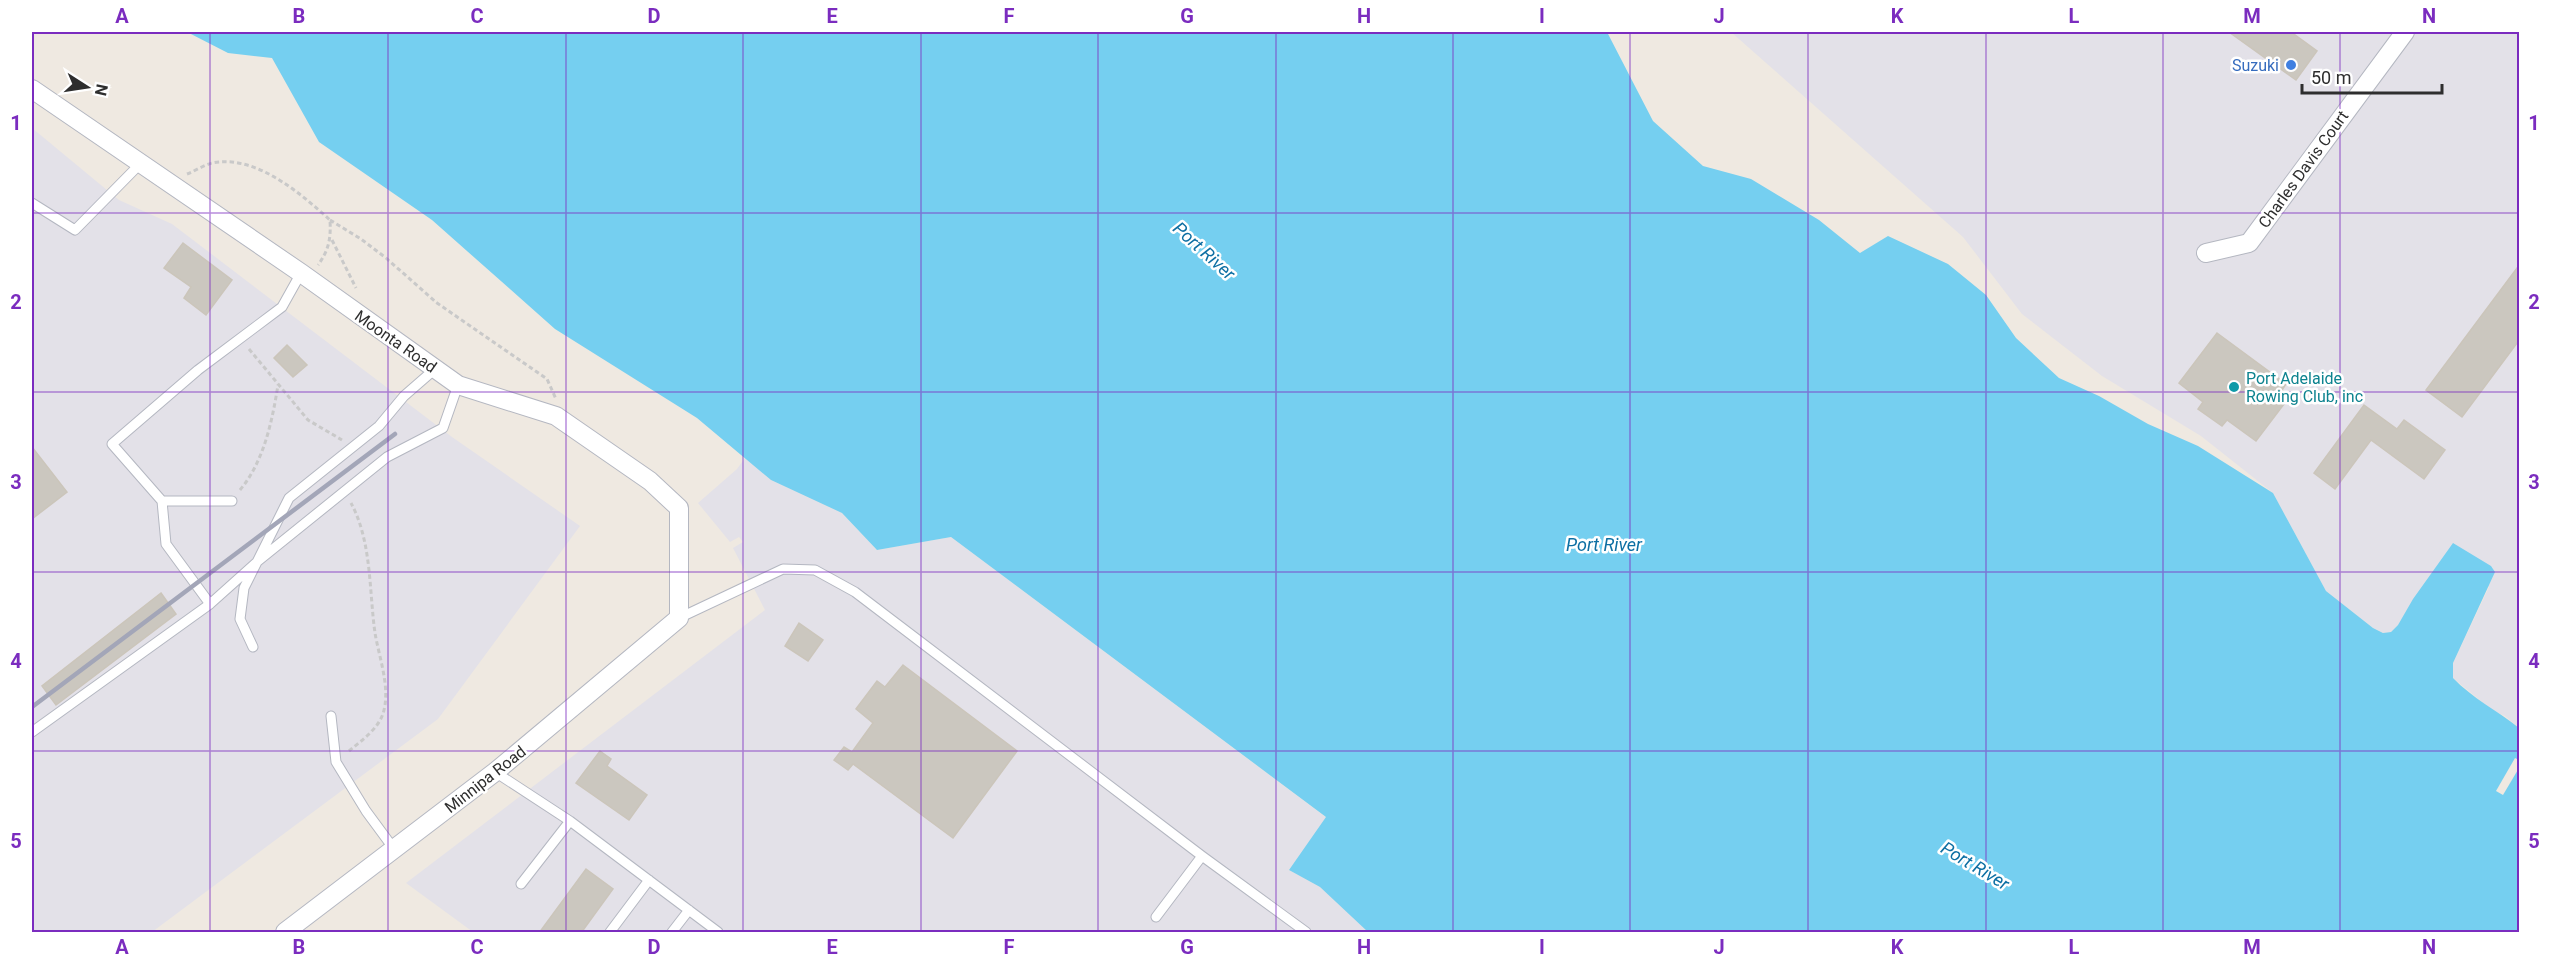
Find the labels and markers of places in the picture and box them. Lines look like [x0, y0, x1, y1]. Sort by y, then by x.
place label: Suzuki [2232, 56, 2279, 75]
marker: Suzuki [2284, 58, 2298, 72]
place label: Port Adelaide Rowing Club, inc [2246, 369, 2363, 406]
marker: Port Adelaide Rowing Club, inc [2227, 380, 2241, 394]

